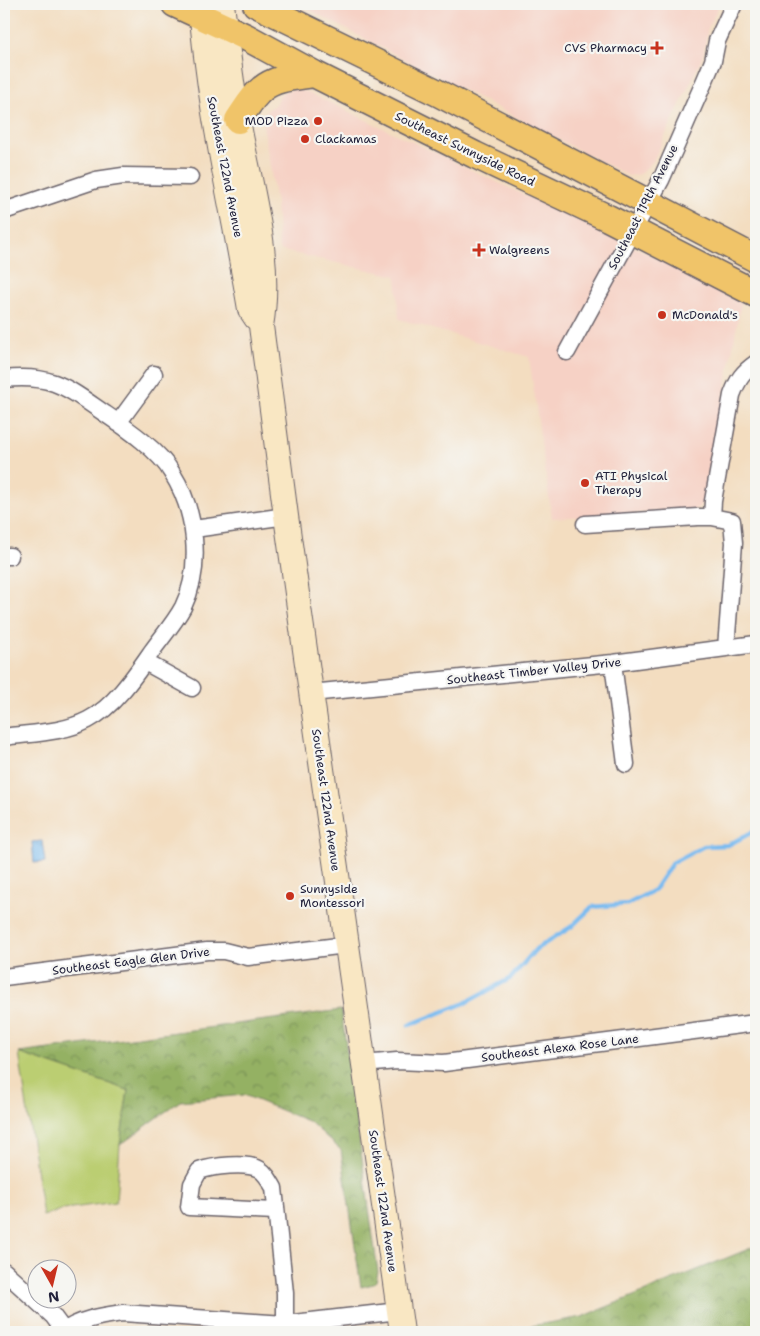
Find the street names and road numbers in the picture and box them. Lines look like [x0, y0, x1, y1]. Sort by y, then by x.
street label: Southeast 122nd Avenue [203, 95, 247, 239]
street label: Southeast Sunnyside Road [392, 108, 538, 190]
street label: Southeast 119th Avenue [604, 141, 682, 272]
street label: Southeast Timber Valley Drive [446, 654, 622, 688]
street label: Southeast 122nd Avenue [308, 728, 344, 872]
street label: Southeast Eagle Glen Drive [51, 943, 211, 979]
street label: Southeast Alexa Rose Lane [480, 1030, 640, 1066]
street label: Southeast 122nd Avenue [365, 1129, 401, 1273]

